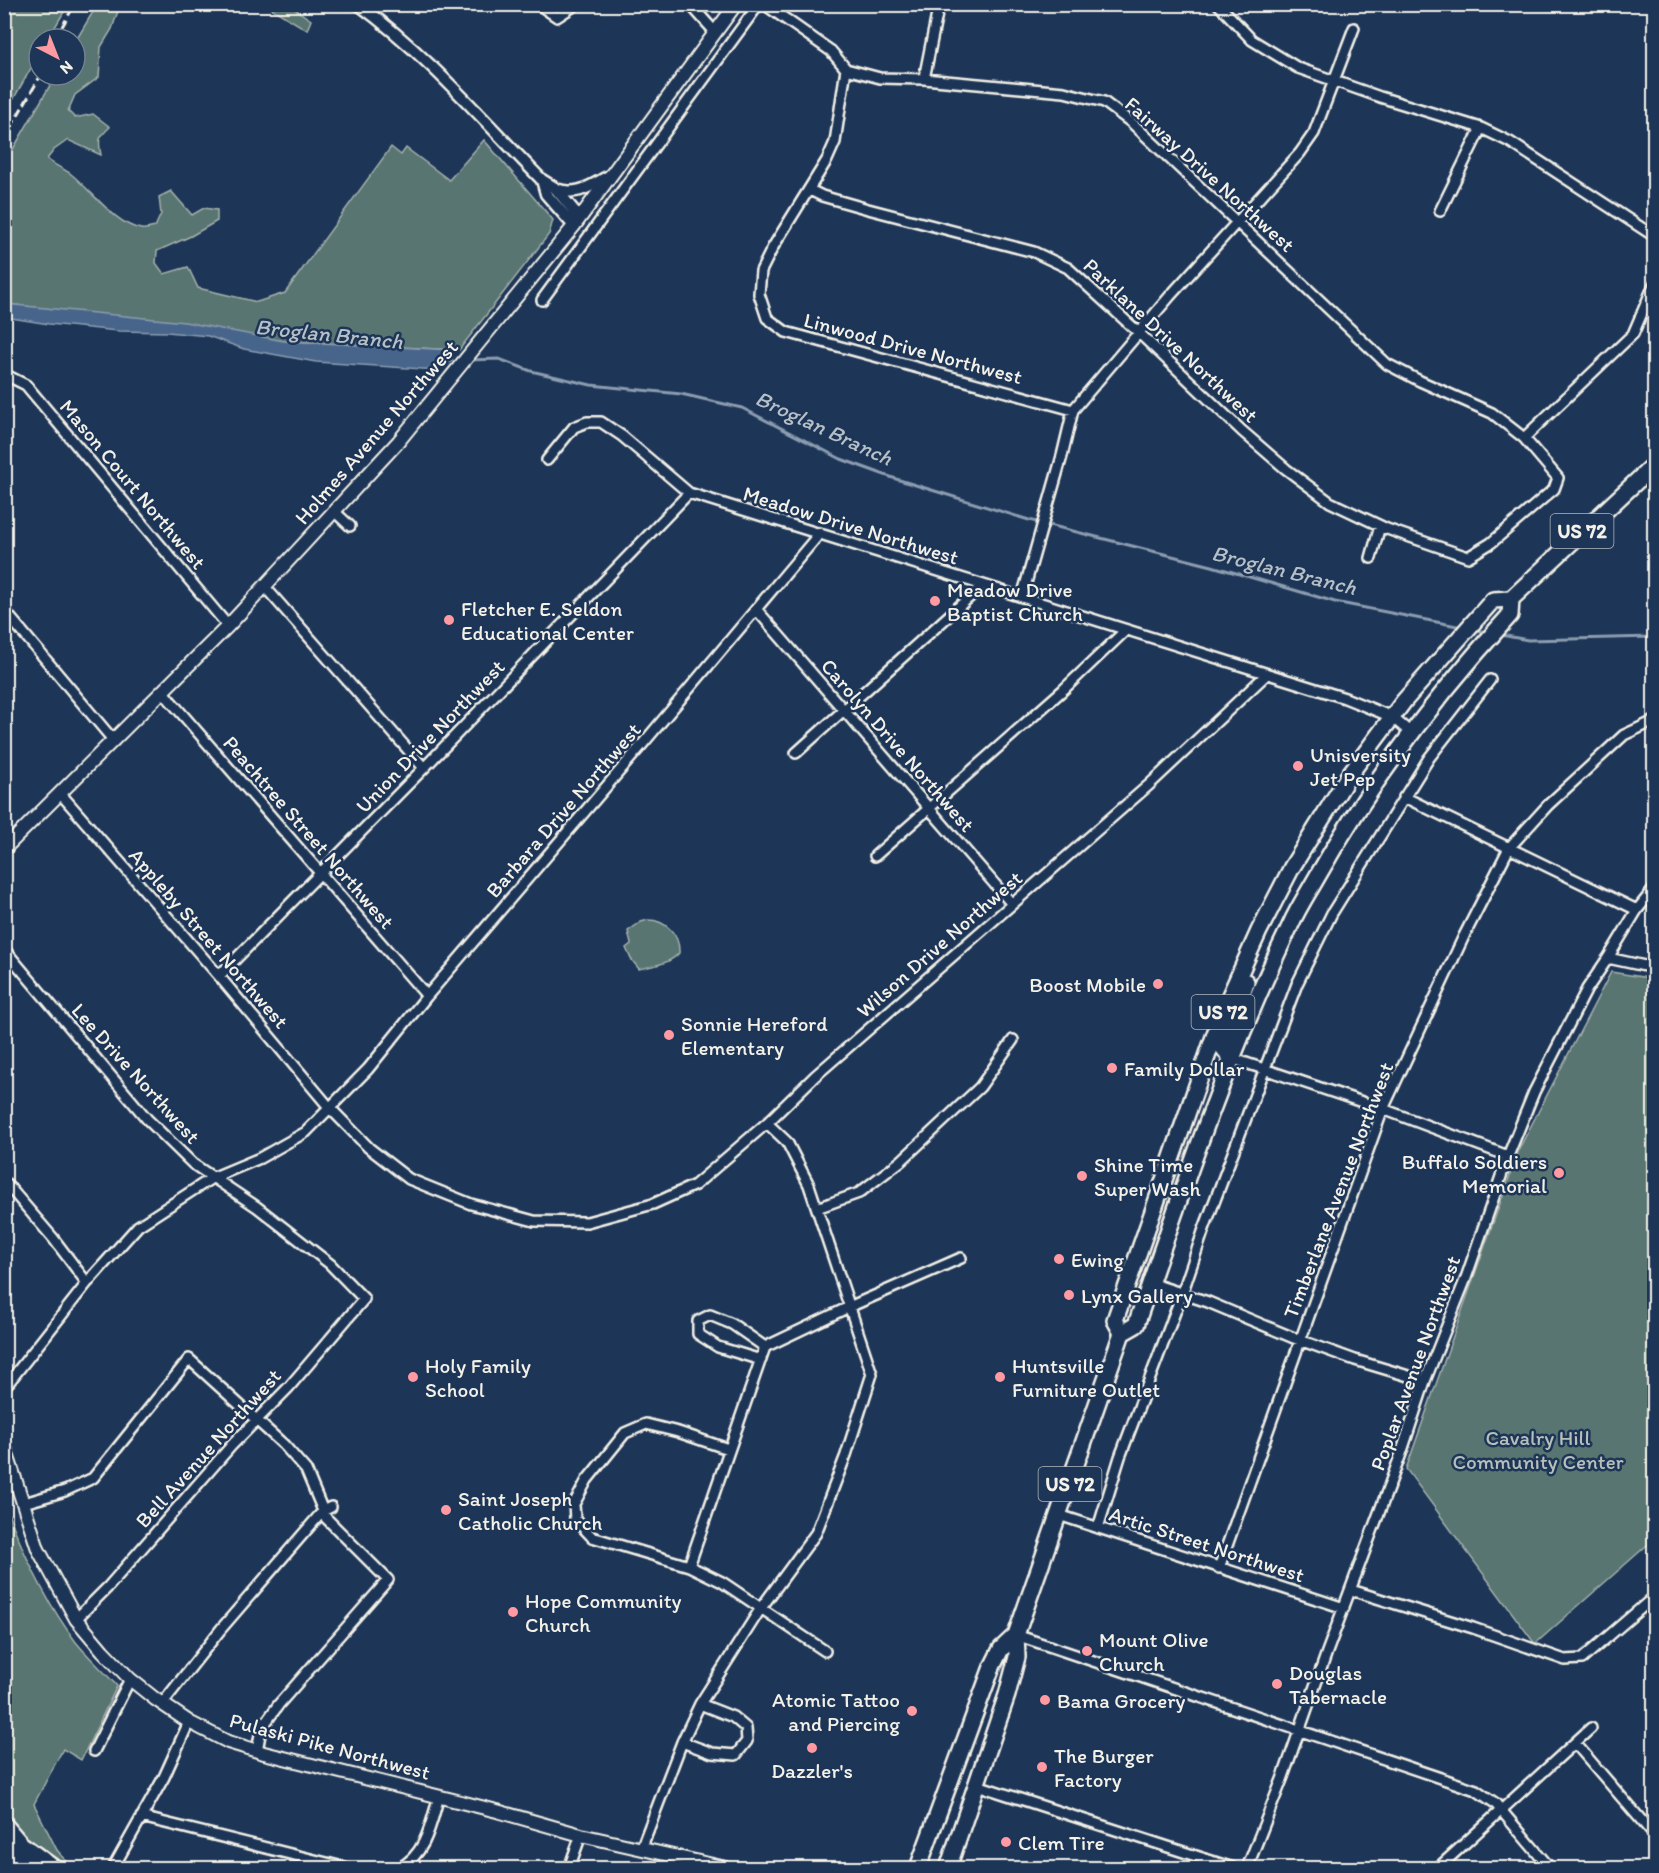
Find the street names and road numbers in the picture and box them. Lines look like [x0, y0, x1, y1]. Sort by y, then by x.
street label: Fairway Drive Northwest [1120, 91, 1300, 257]
street label: Parklane Drive Northwest [1078, 253, 1264, 428]
street label: Linwood Drive Northwest [801, 307, 1025, 389]
street label: Holmes Avenue Northwest [289, 335, 463, 529]
street label: Mason Court Northwest [55, 394, 211, 574]
street label: Meadow Drive Northwest [740, 480, 962, 570]
road number: US 72 [1550, 514, 1614, 548]
street label: Carolyn Drive Northwest [816, 653, 980, 837]
street label: Union Drive Northwest [350, 654, 510, 818]
street label: Barbara Drive Northwest [480, 717, 646, 903]
street label: Peachtree Street Northwest [218, 730, 400, 934]
street label: Appleby Street Northwest [124, 843, 294, 1033]
street label: Wilson Drive Northwest [851, 865, 1027, 1023]
road number: US 72 [1192, 995, 1254, 1029]
street label: Lee Drive Northwest [66, 998, 206, 1148]
street label: Timberlane Avenue Northwest [1278, 1058, 1398, 1321]
street label: Poplar Avenue Northwest [1365, 1252, 1466, 1474]
street label: Bell Avenue Northwest [130, 1363, 286, 1533]
road number: US 72 [1038, 1467, 1102, 1501]
street label: Artic Street Northwest [1106, 1501, 1308, 1587]
street label: Pulaski Pike Northwest [227, 1707, 433, 1785]

